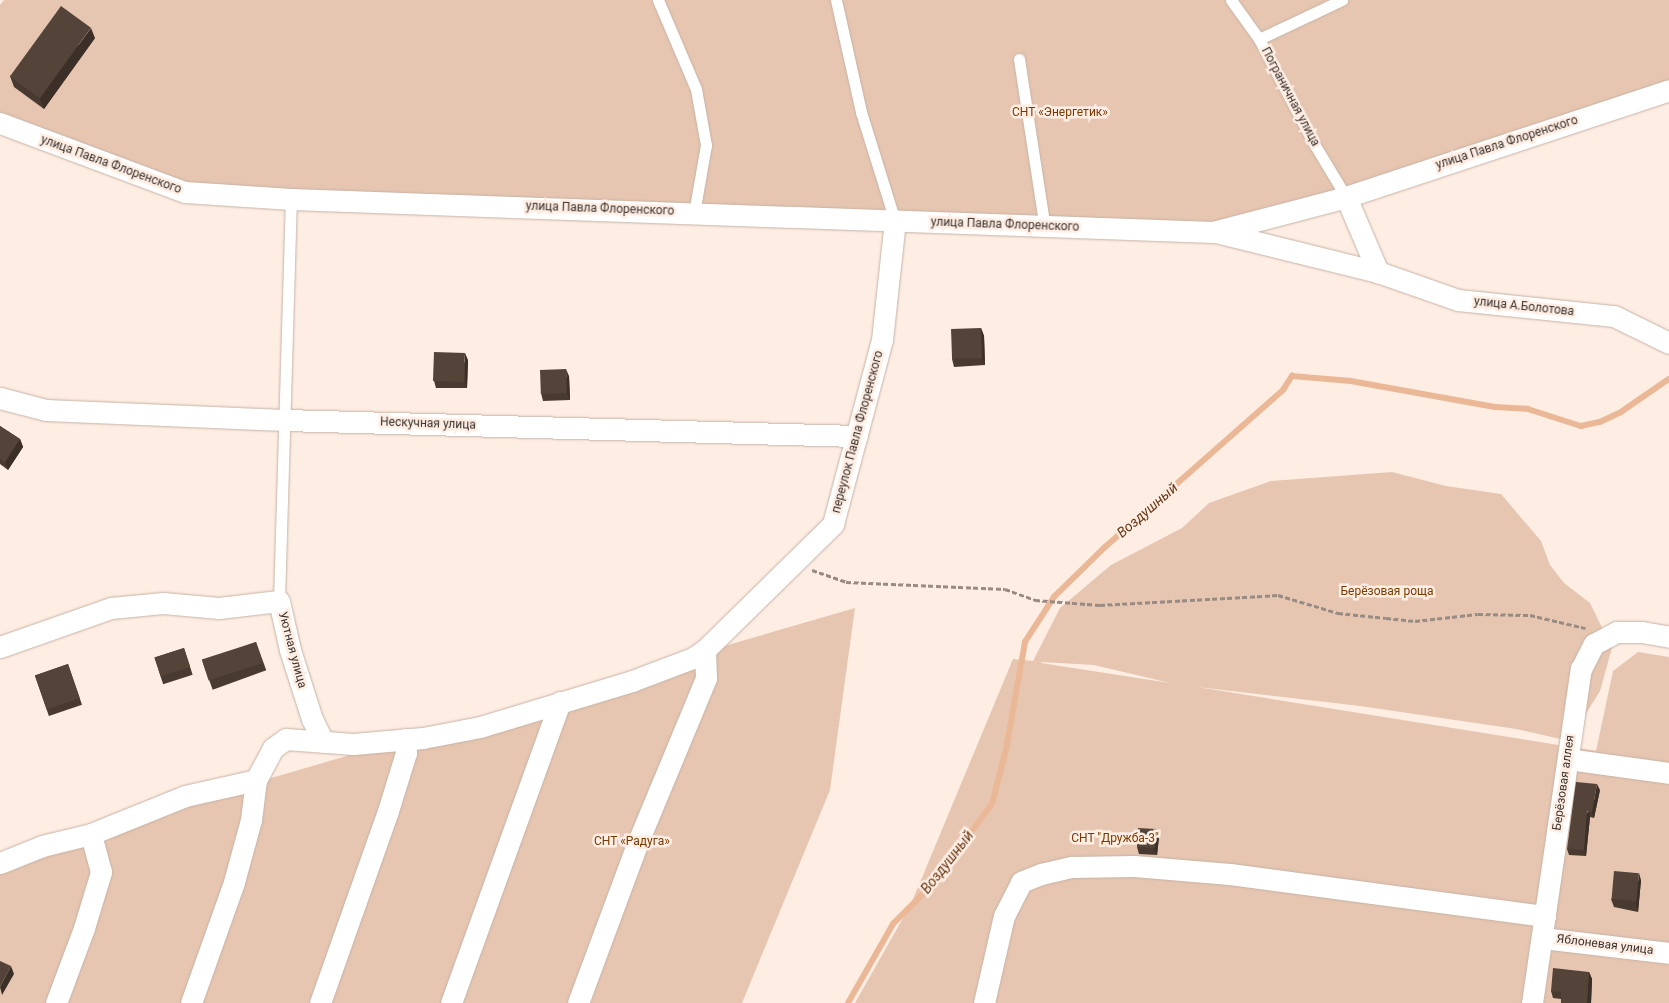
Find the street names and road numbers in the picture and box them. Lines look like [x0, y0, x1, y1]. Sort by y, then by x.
street label: Пограничная улица [1258, 45, 1322, 149]
street label: улица Павла Флоренского [1434, 113, 1580, 173]
street label: улица Павла Флоренского [39, 133, 183, 197]
street label: улица Павла Флоренского [525, 199, 675, 219]
street label: улица Павла Флоренского [930, 215, 1080, 235]
street label: улица А.Болотова [1473, 295, 1575, 319]
street label: переулок Павла Флоренского [829, 349, 887, 515]
street label: Нескучная улица [380, 415, 476, 433]
street label: Уютная улица [275, 610, 309, 690]
street label: Берёзовая аллея [1550, 734, 1578, 832]
street label: Яблоневая улица [1556, 932, 1654, 958]

